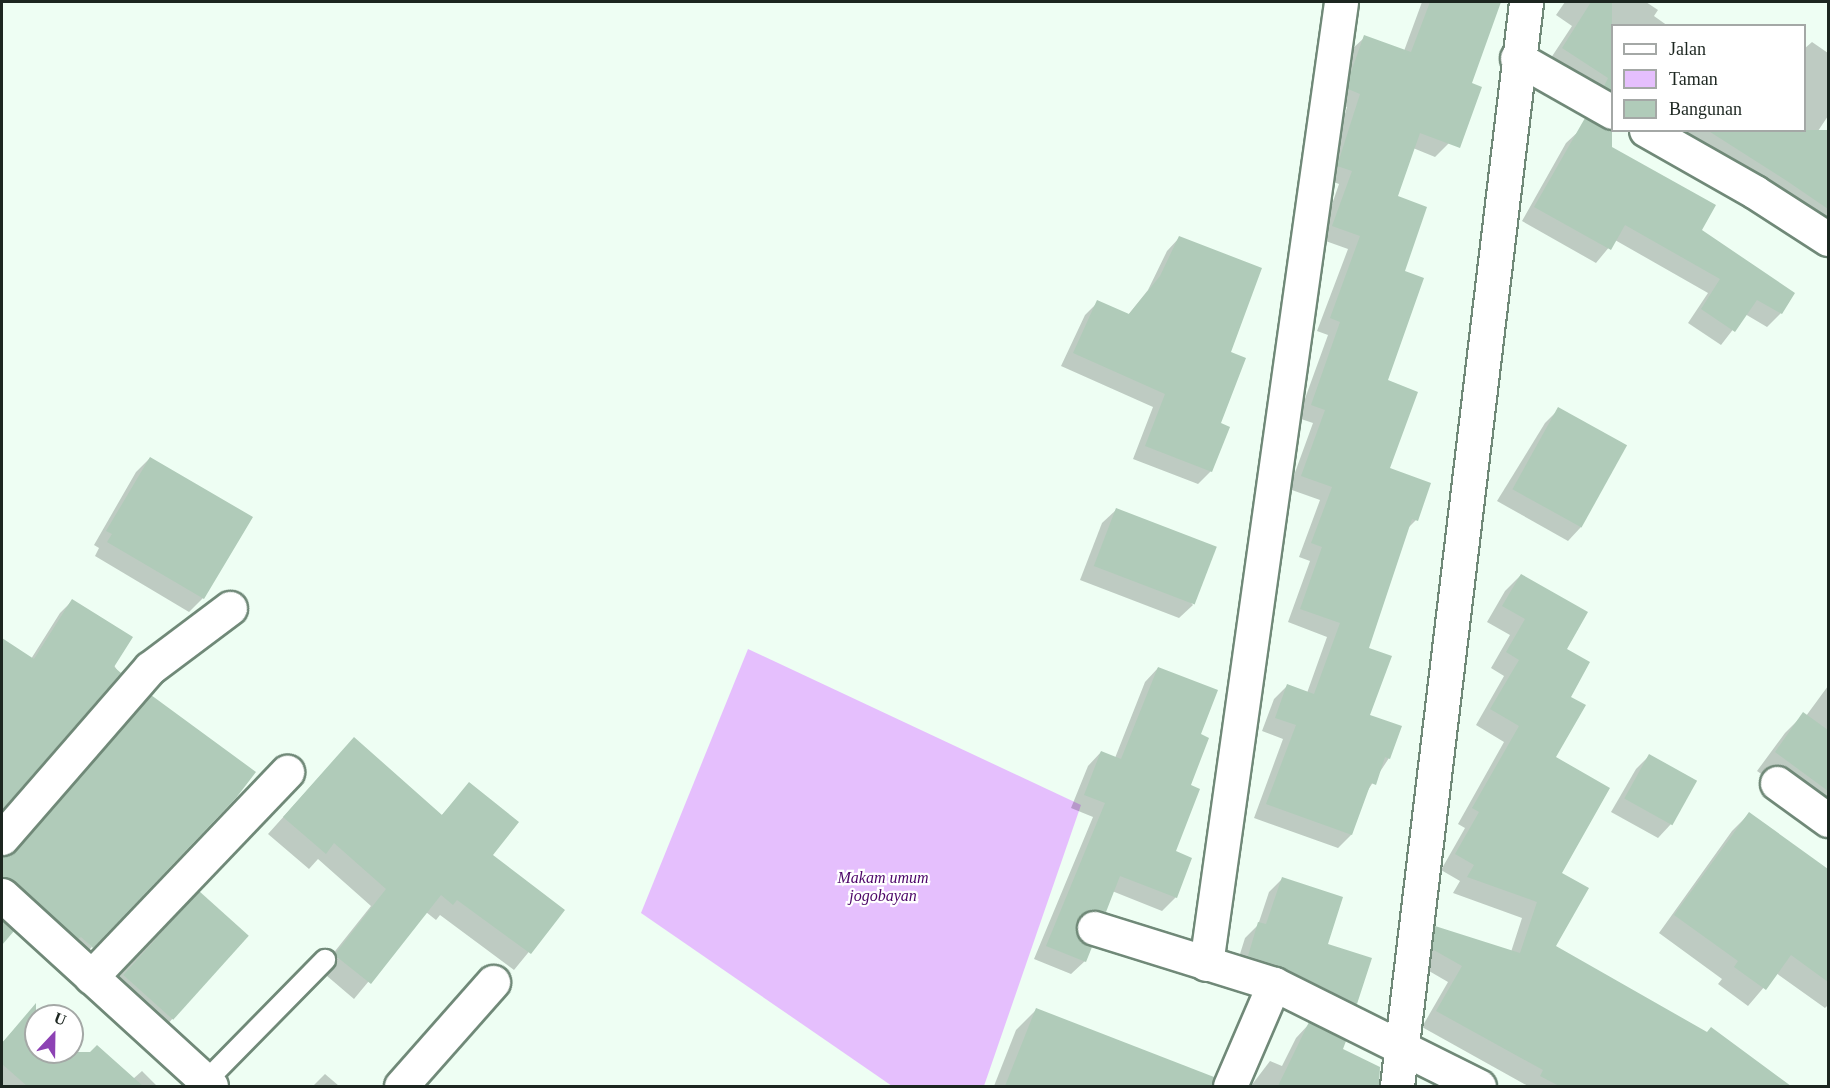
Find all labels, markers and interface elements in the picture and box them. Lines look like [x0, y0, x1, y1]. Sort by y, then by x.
legend [1611, 24, 1806, 132]
text: Jalan [1669, 39, 1706, 59]
text: Taman [1669, 69, 1718, 89]
text: Bangunan [1669, 99, 1742, 119]
park label: Makam umum jogobayan [837, 868, 929, 906]
north arrow [24, 1004, 84, 1064]
text: U [52, 1009, 69, 1029]

